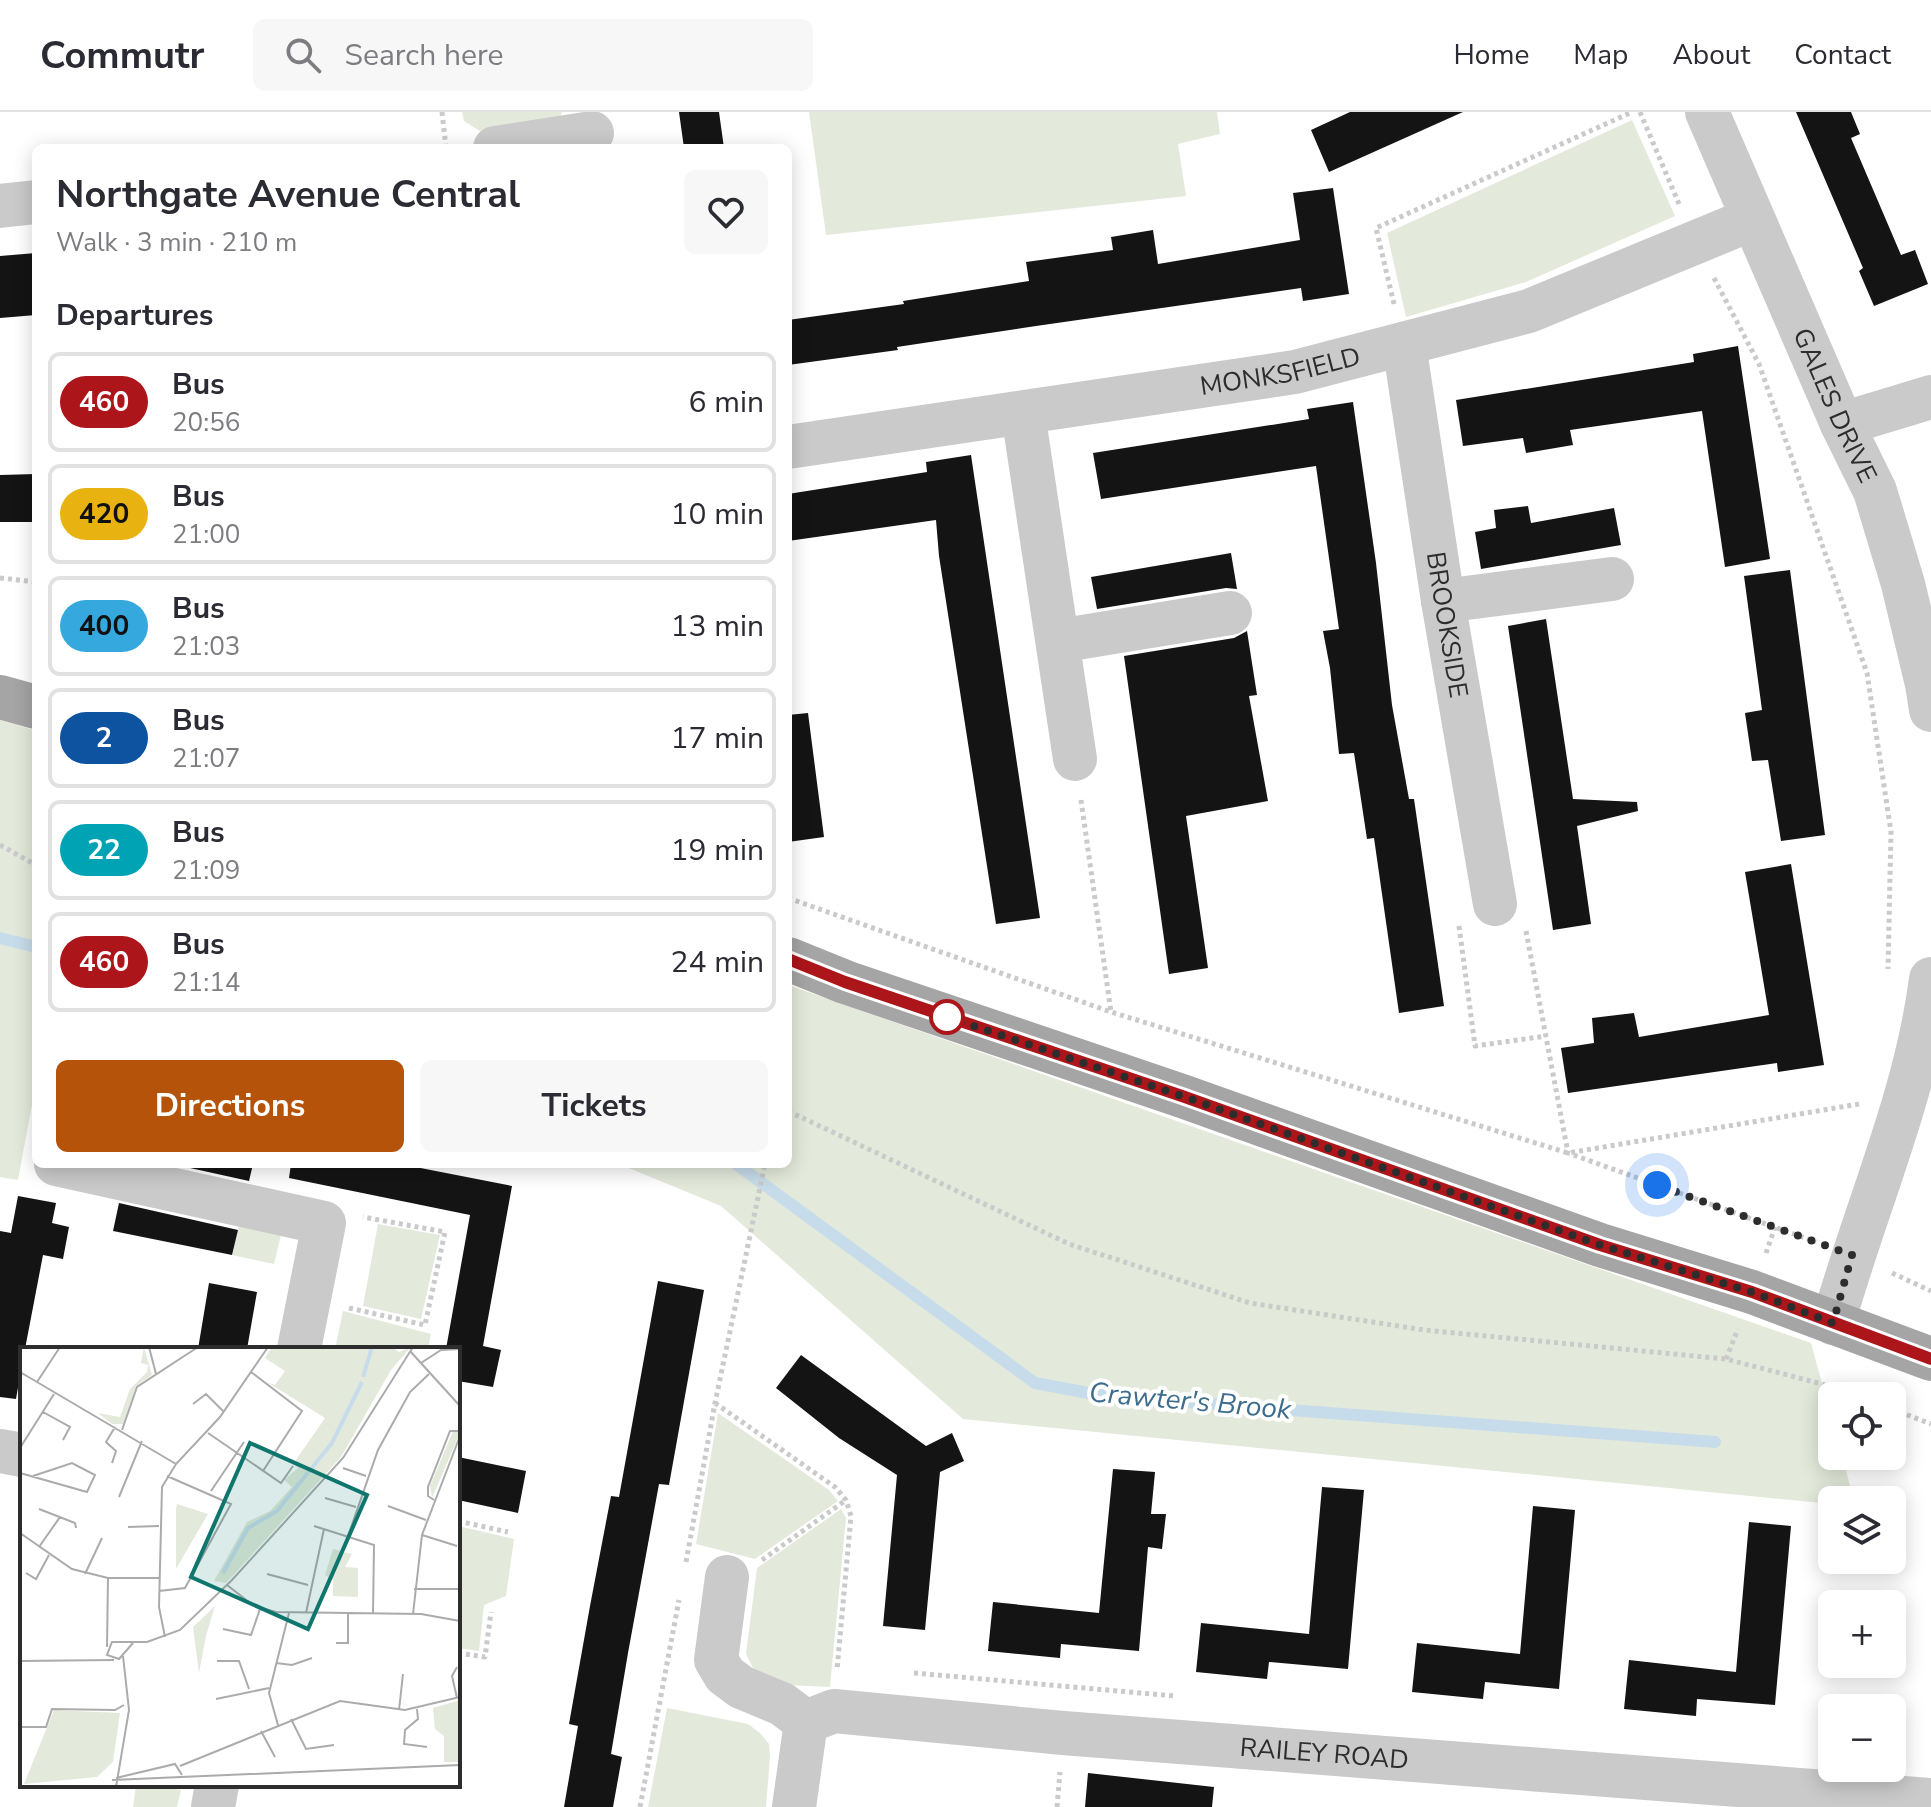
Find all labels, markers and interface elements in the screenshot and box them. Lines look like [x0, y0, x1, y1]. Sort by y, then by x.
search box [253, 19, 813, 91]
text: Commutr [40, 30, 205, 81]
icon: search [281, 33, 325, 77]
text: Search here [345, 35, 504, 76]
text: Home [1454, 36, 1529, 74]
text: Map [1573, 36, 1628, 74]
text: About [1672, 36, 1750, 74]
text: Contact [1794, 36, 1891, 74]
text: Northgate Avenue Central [56, 169, 520, 220]
button: heart [684, 170, 768, 254]
text: Walk · 3 min · 210 m [56, 225, 297, 260]
text: Departures [56, 295, 213, 336]
street label: GALES DRIVE [1785, 323, 1886, 488]
street label: MONKSFIELD [1198, 338, 1364, 403]
text: Bus [172, 364, 225, 405]
text: 6 min [689, 382, 764, 423]
text: 460 [79, 383, 129, 421]
text: 20:56 [172, 405, 240, 440]
text: Bus [172, 476, 225, 517]
text: 10 min [671, 494, 764, 535]
text: 420 [79, 495, 129, 533]
text: 21:00 [172, 517, 240, 552]
street label: BROOKSIDE [1418, 549, 1477, 700]
text: Bus [172, 588, 225, 629]
text: 13 min [671, 606, 764, 647]
text: 400 [79, 607, 129, 645]
text: 21:03 [172, 629, 240, 664]
text: Bus [172, 700, 225, 741]
text: 17 min [671, 718, 764, 759]
text: 2 [96, 719, 112, 757]
text: 21:07 [172, 741, 240, 776]
text: Bus [172, 812, 225, 853]
text: 19 min [671, 830, 764, 871]
text: 22 [87, 831, 121, 869]
text: 21:09 [172, 853, 240, 888]
text: Bus [172, 924, 225, 965]
text: 24 min [671, 942, 764, 983]
text: 460 [79, 943, 129, 981]
text: 21:14 [172, 965, 240, 1000]
unlabelled marker [930, 1000, 964, 1034]
button: Directions [56, 1060, 404, 1152]
button: Tickets [420, 1060, 768, 1152]
your location [1637, 1165, 1677, 1205]
inset map [20, 1347, 460, 1787]
water label: Crawter's Brook [1087, 1373, 1294, 1429]
map controls [1818, 1382, 1906, 1782]
button: locate [1818, 1382, 1906, 1470]
button: layers [1818, 1486, 1906, 1574]
button: + [1818, 1590, 1906, 1678]
button: − [1818, 1694, 1906, 1782]
street label: RAILEY ROAD [1239, 1729, 1410, 1777]

